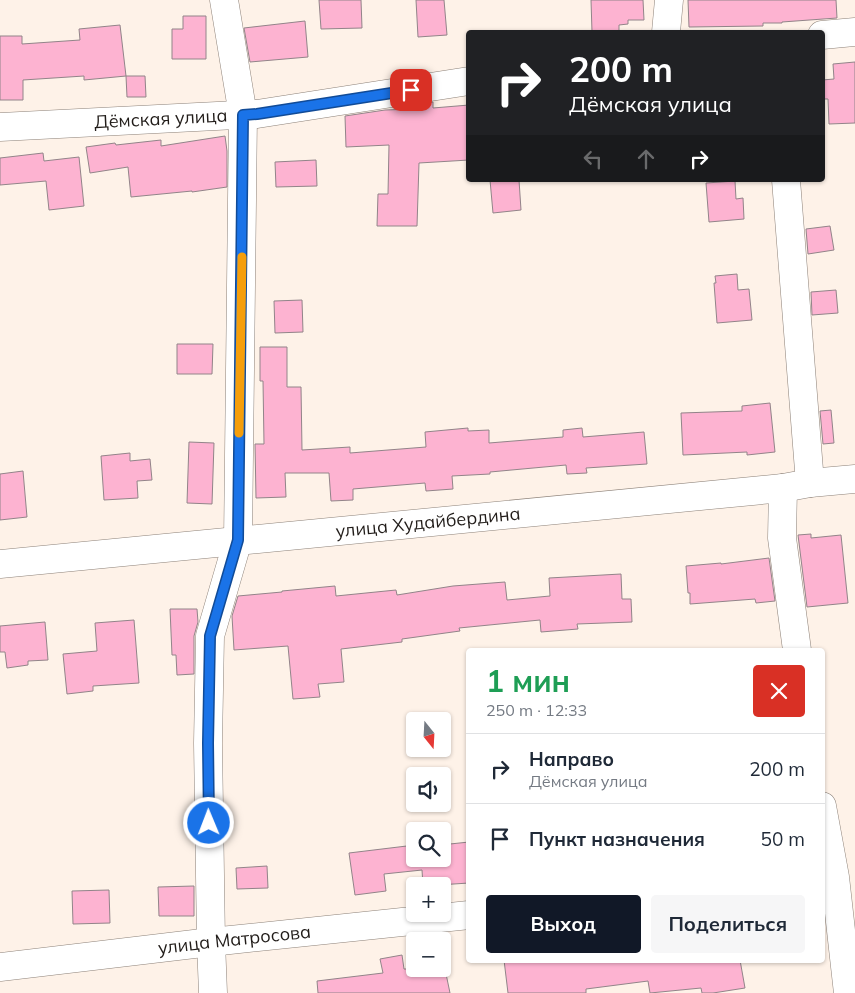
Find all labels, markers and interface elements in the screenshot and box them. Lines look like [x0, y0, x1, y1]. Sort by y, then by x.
text: 200 m [569, 47, 673, 91]
icon: right [486, 50, 551, 115]
pin [390, 69, 432, 111]
icon: arrive [397, 76, 425, 104]
text: Дёмская улица [569, 90, 732, 118]
street label: Дёмская улица [94, 104, 228, 133]
icon: left [579, 145, 607, 173]
icon: ahead [632, 145, 660, 173]
icon: right [685, 145, 713, 173]
street label: улица Худайбердина [334, 502, 521, 542]
text: 1 мин [486, 662, 570, 700]
button: close [753, 665, 805, 717]
text: 250 m · 12:33 [486, 700, 587, 720]
north arrow [406, 712, 451, 758]
map controls [406, 712, 451, 977]
text: Направо [529, 747, 614, 771]
icon: right [486, 755, 514, 783]
text: 200 m [749, 757, 805, 781]
button: sound [406, 767, 451, 812]
text: Дёмская улица [529, 771, 648, 791]
position arrow [182, 796, 234, 848]
button: search [406, 822, 451, 867]
icon: arrive [486, 825, 514, 853]
text: Пункт назначения [529, 827, 705, 851]
text: 50 m [761, 827, 805, 851]
button: + [406, 877, 451, 922]
button: Выход [486, 895, 641, 953]
button: Поделиться [651, 895, 805, 953]
street label: улица Матросова [157, 920, 312, 959]
button: − [406, 932, 451, 977]

